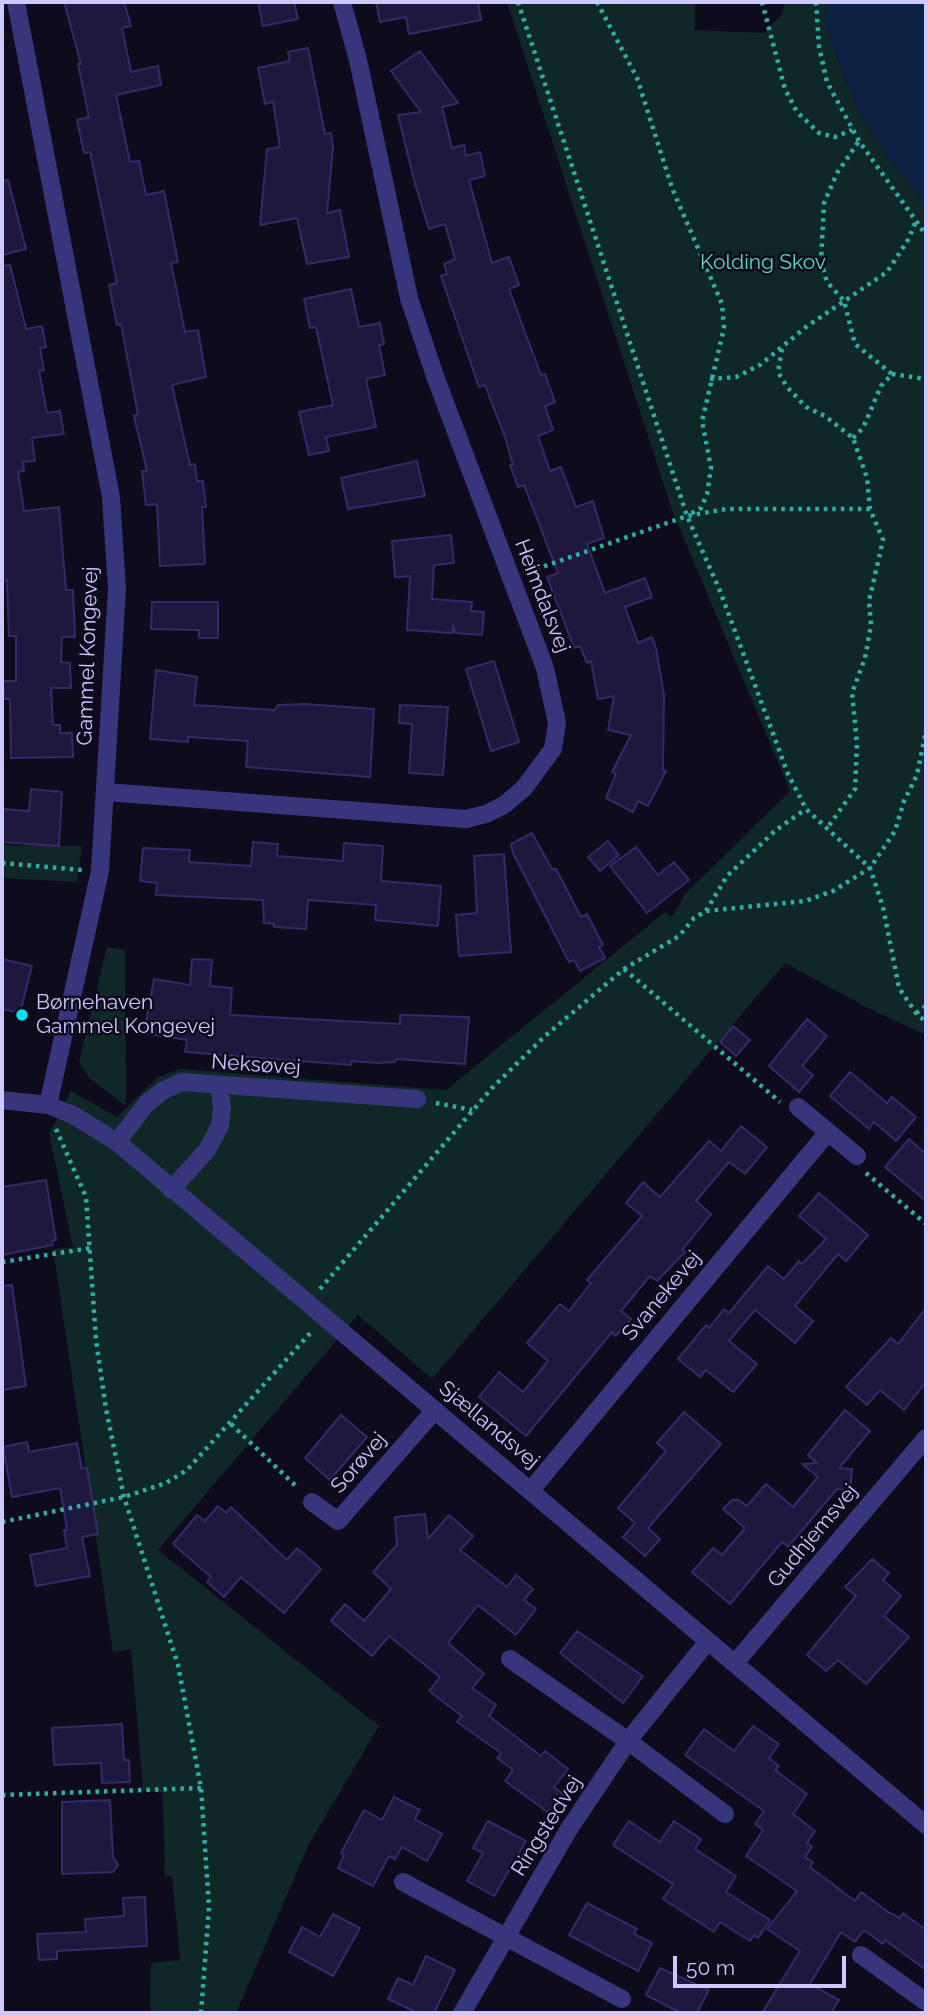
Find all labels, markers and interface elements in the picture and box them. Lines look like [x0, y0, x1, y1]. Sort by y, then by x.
park label: Kolding Skov [700, 250, 826, 276]
street label: Heimdalsvej [509, 536, 575, 656]
street label: Gammel Kongevej [72, 566, 104, 746]
place label: Børnehaven Gammel Kongevej [36, 990, 215, 1040]
marker: Børnehaven Gammel Kongevej [14, 1007, 30, 1023]
street label: Neksøvej [210, 1049, 302, 1081]
street label: Svanekevej [617, 1246, 707, 1346]
street label: Sjællandsvej [434, 1376, 544, 1474]
street label: Sorøvej [326, 1427, 392, 1499]
street label: Gudhjemsvej [763, 1479, 863, 1593]
street label: Ringstedvej [506, 1771, 588, 1881]
scale bar [676, 1941, 849, 1985]
text: 50 m [686, 1955, 735, 1980]

